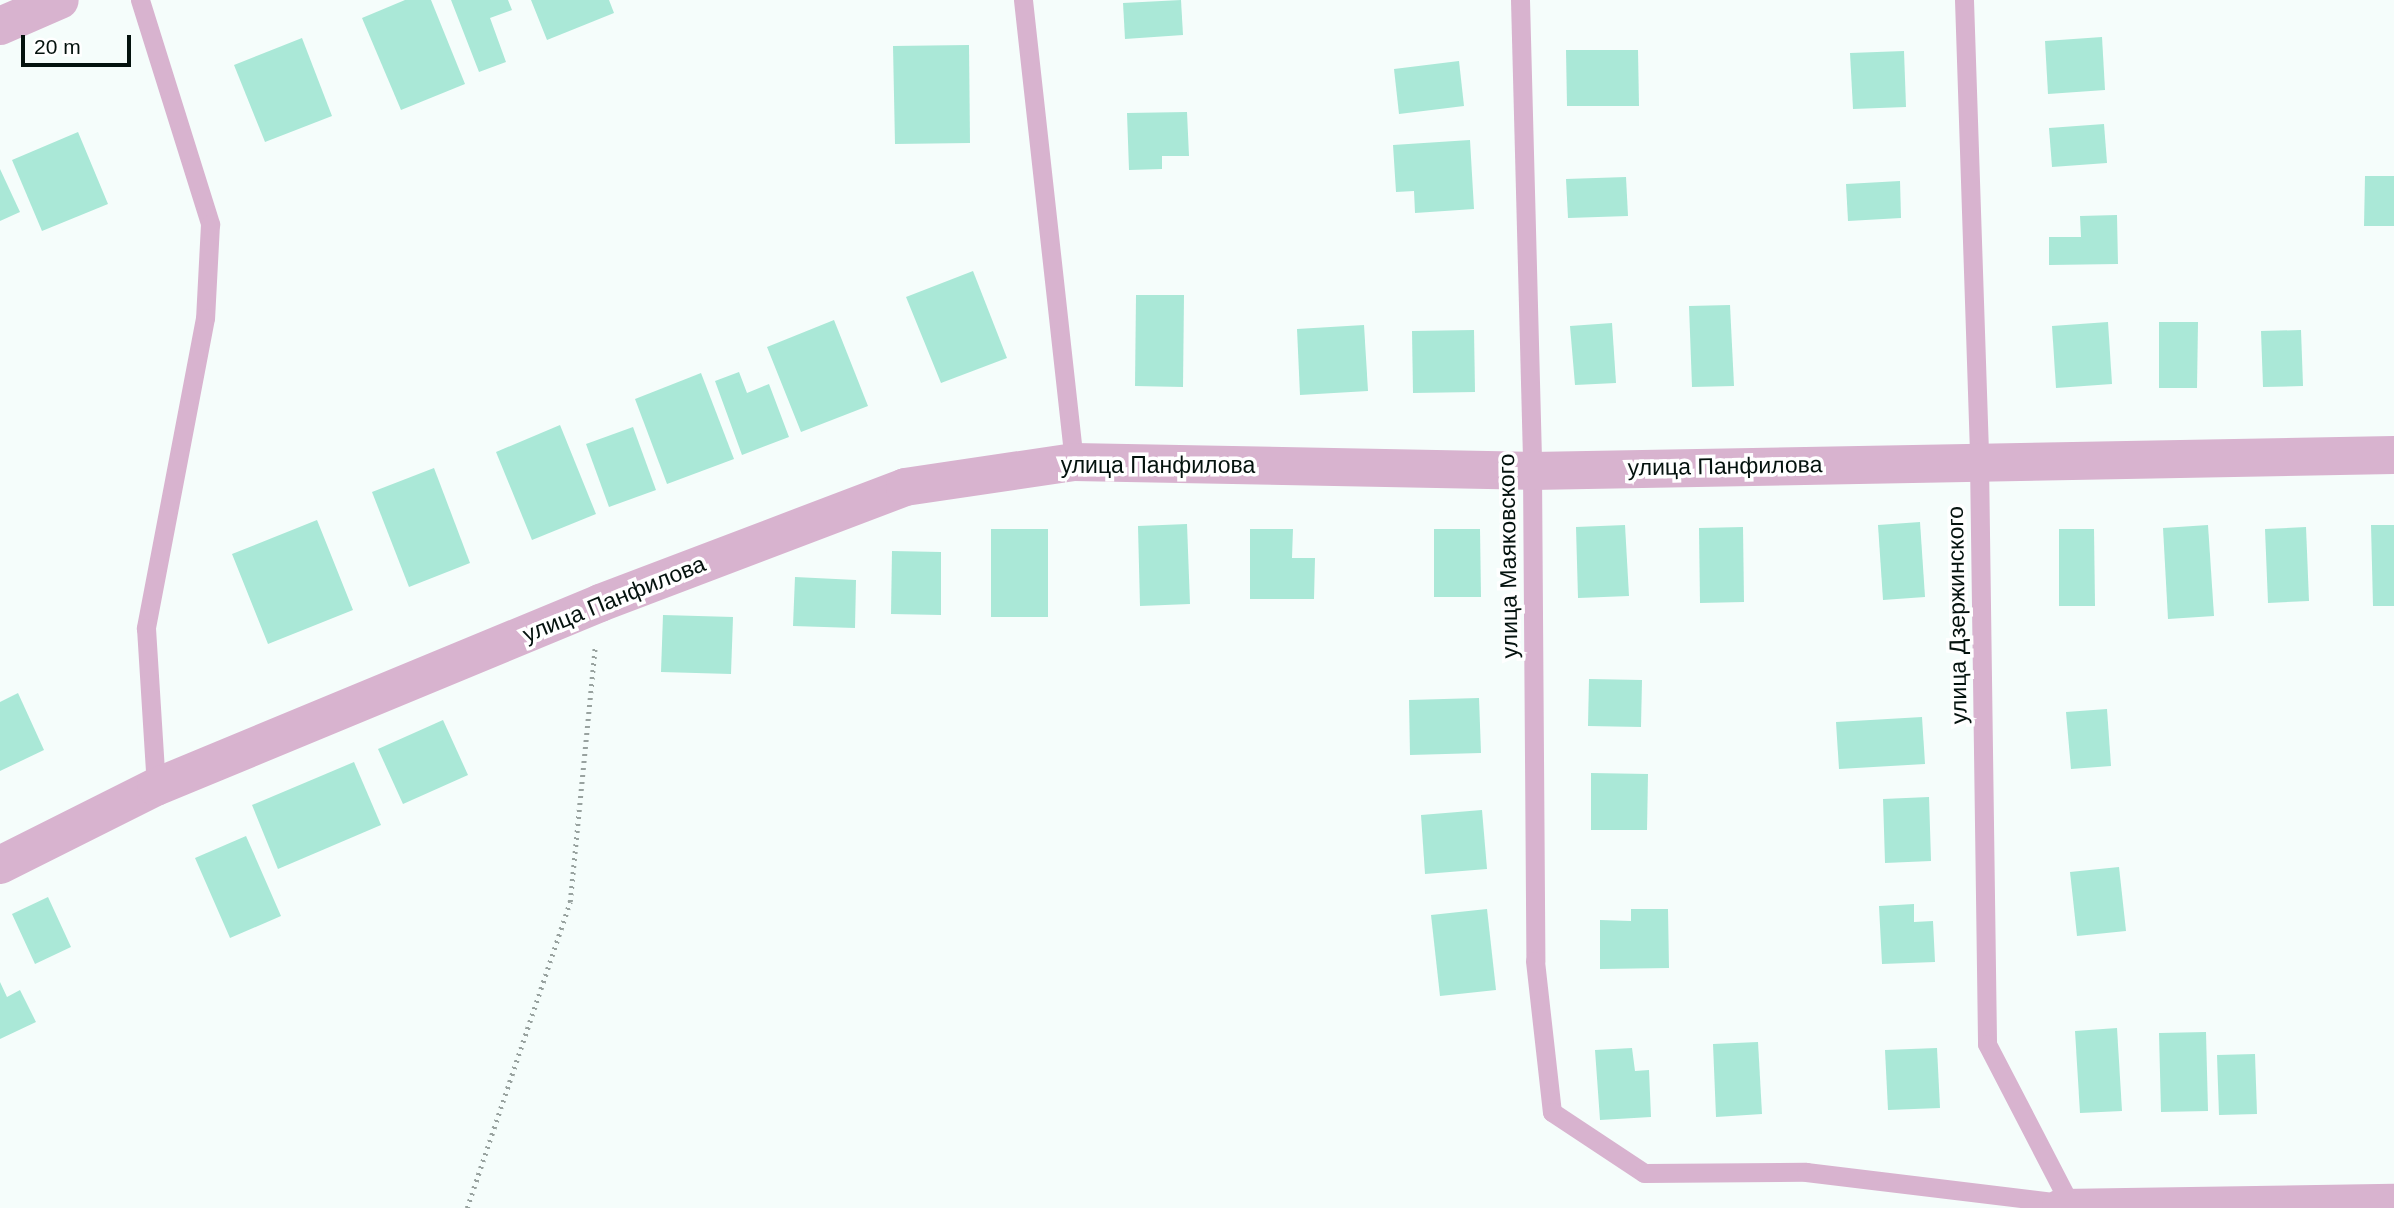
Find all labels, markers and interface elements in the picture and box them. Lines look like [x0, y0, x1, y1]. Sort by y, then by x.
scale bar [24, 21, 135, 65]
text: 20 m [34, 35, 81, 58]
street label: улица Панфилова [1061, 451, 1255, 479]
street label: улица Панфилова [1627, 451, 1823, 481]
street label: улица Маяковского [1492, 453, 1524, 659]
street label: улица Дзержинского [1941, 506, 1973, 724]
street label: улица Панфилова [519, 550, 709, 648]

